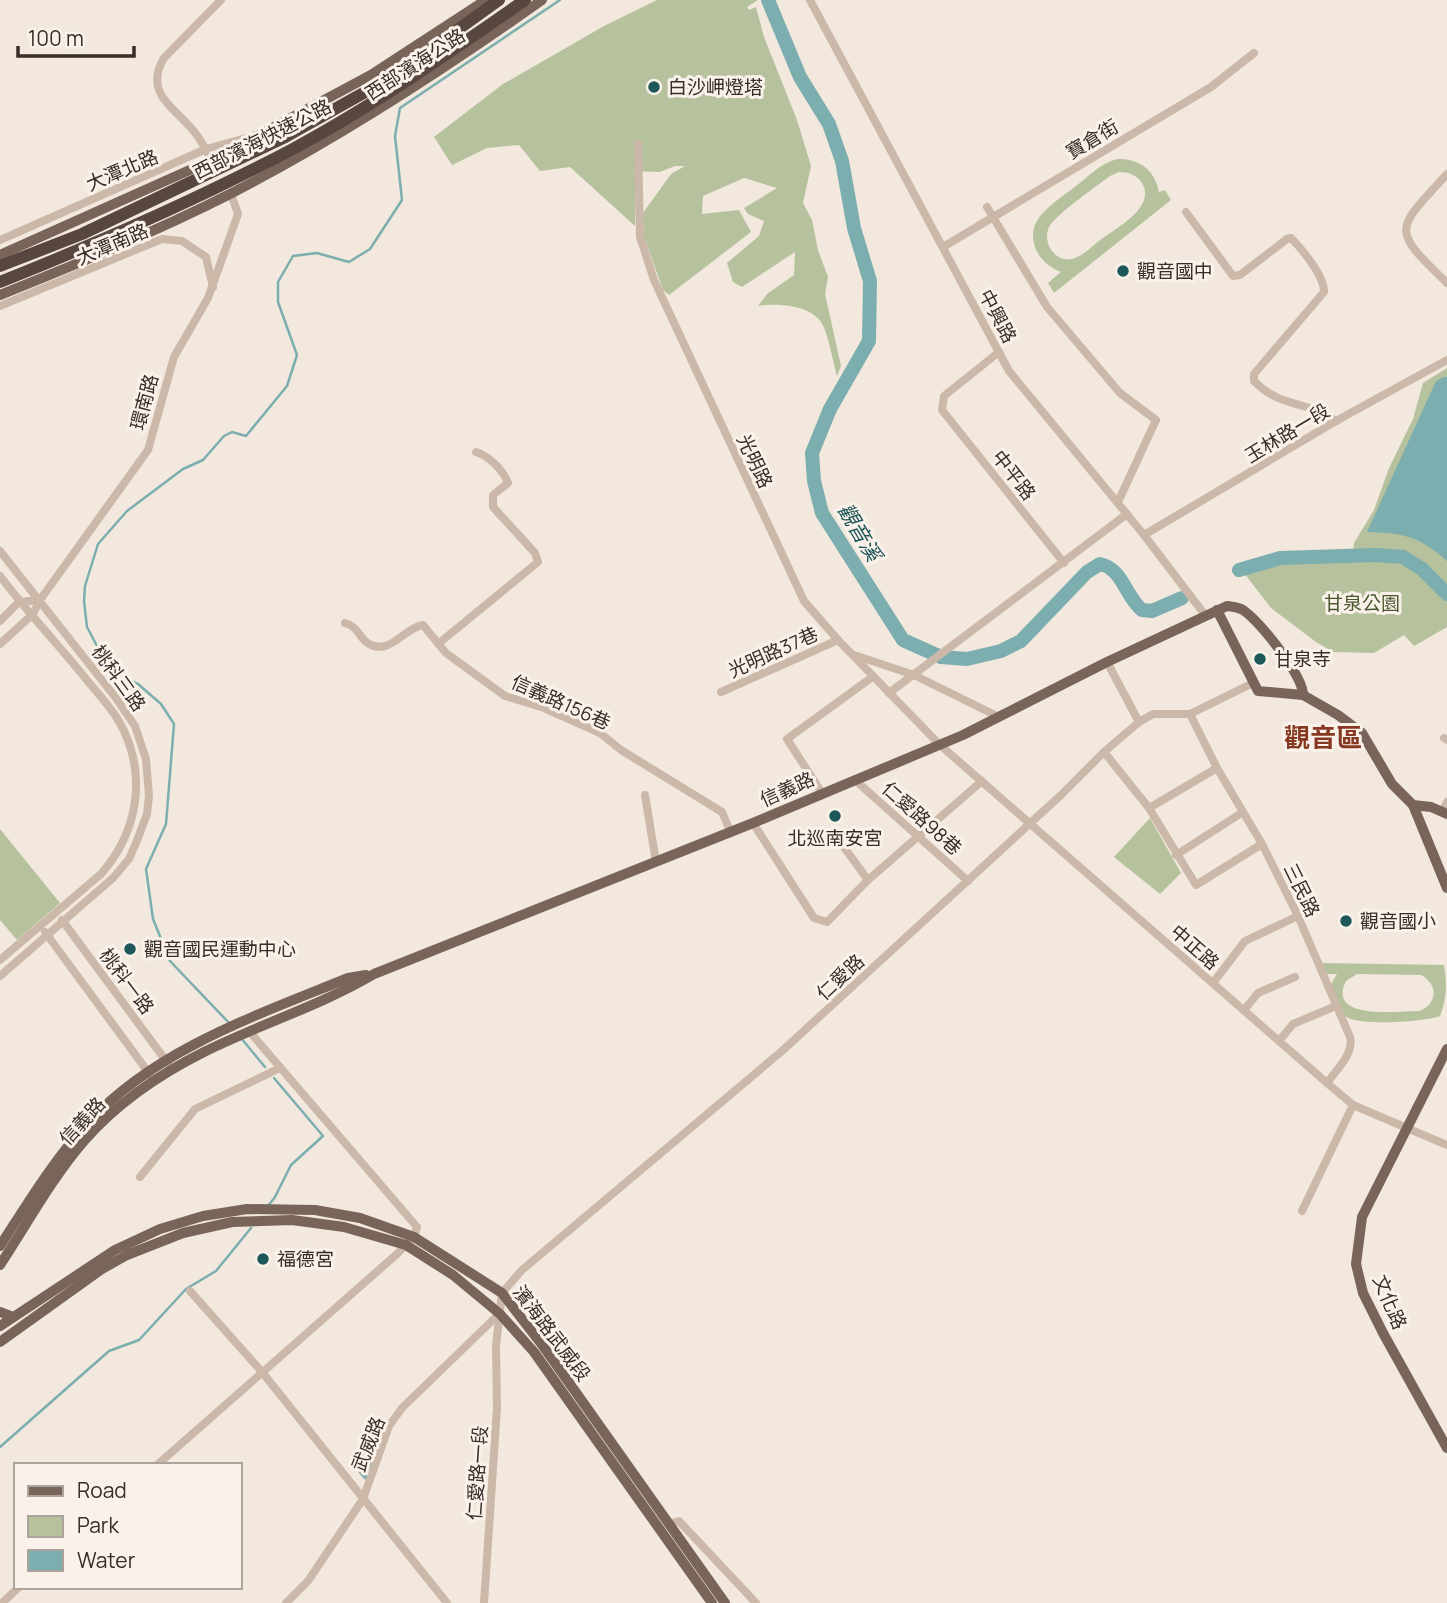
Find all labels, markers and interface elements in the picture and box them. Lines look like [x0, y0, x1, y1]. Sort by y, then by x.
scale bar [18, 14, 133, 58]
street label: 西部濱海公路 [360, 22, 470, 106]
text: 100 m [28, 24, 84, 52]
place label: 白沙岬燈塔 [668, 74, 763, 100]
marker: 白沙岬燈塔 [646, 79, 662, 95]
street label: 西部濱海快速公路 [188, 93, 336, 185]
street label: 寶倉街 [1061, 113, 1123, 165]
street label: 大潭北路 [82, 143, 162, 197]
street label: 大潭南路 [72, 217, 152, 271]
place label: 觀音國中 [1137, 258, 1213, 284]
marker: 觀音國中 [1115, 263, 1131, 279]
street label: 中興路 [973, 285, 1023, 347]
street label: 環南路 [124, 371, 164, 433]
street label: 玉林路一段 [1240, 397, 1334, 469]
street label: 光明路 [731, 430, 779, 492]
street label: 中平路 [986, 445, 1042, 505]
water label: 觀音溪 [832, 498, 890, 569]
park label: 甘泉公園 [1324, 590, 1400, 616]
street label: 光明路37巷 [724, 621, 822, 683]
street label: 桃科三路 [86, 640, 152, 716]
place label: 甘泉寺 [1274, 646, 1331, 672]
marker: 甘泉寺 [1252, 651, 1268, 667]
street label: 信義路156巷 [507, 669, 615, 735]
district label: 觀音區 [1284, 719, 1362, 755]
street label: 信義路 [756, 766, 818, 812]
street label: 仁愛路98巷 [877, 775, 967, 861]
marker: 北巡南安宮 [827, 808, 843, 824]
place label: 北巡南安宮 [787, 825, 883, 851]
street label: 三民路 [1278, 859, 1326, 921]
place label: 觀音國小 [1360, 908, 1436, 934]
marker: 觀音國小 [1338, 913, 1354, 929]
street label: 中正路 [1165, 918, 1225, 976]
place label: 觀音國民運動中心 [144, 936, 296, 962]
marker: 觀音國民運動中心 [122, 941, 138, 957]
street label: 桃科一路 [94, 943, 160, 1019]
street label: 仁愛路 [810, 948, 870, 1006]
street label: 信義路 [53, 1091, 111, 1151]
place label: 福德宮 [277, 1246, 334, 1272]
marker: 福德宮 [255, 1251, 271, 1267]
street label: 文化路 [1367, 1271, 1413, 1333]
street label: 濱海路武威段 [507, 1280, 597, 1386]
street label: 武威路 [345, 1413, 391, 1475]
street label: 仁愛路一段 [461, 1425, 493, 1521]
legend [14, 1463, 242, 1589]
text: Road [77, 1476, 127, 1504]
text: Park [77, 1511, 119, 1539]
text: Water [77, 1546, 136, 1574]

